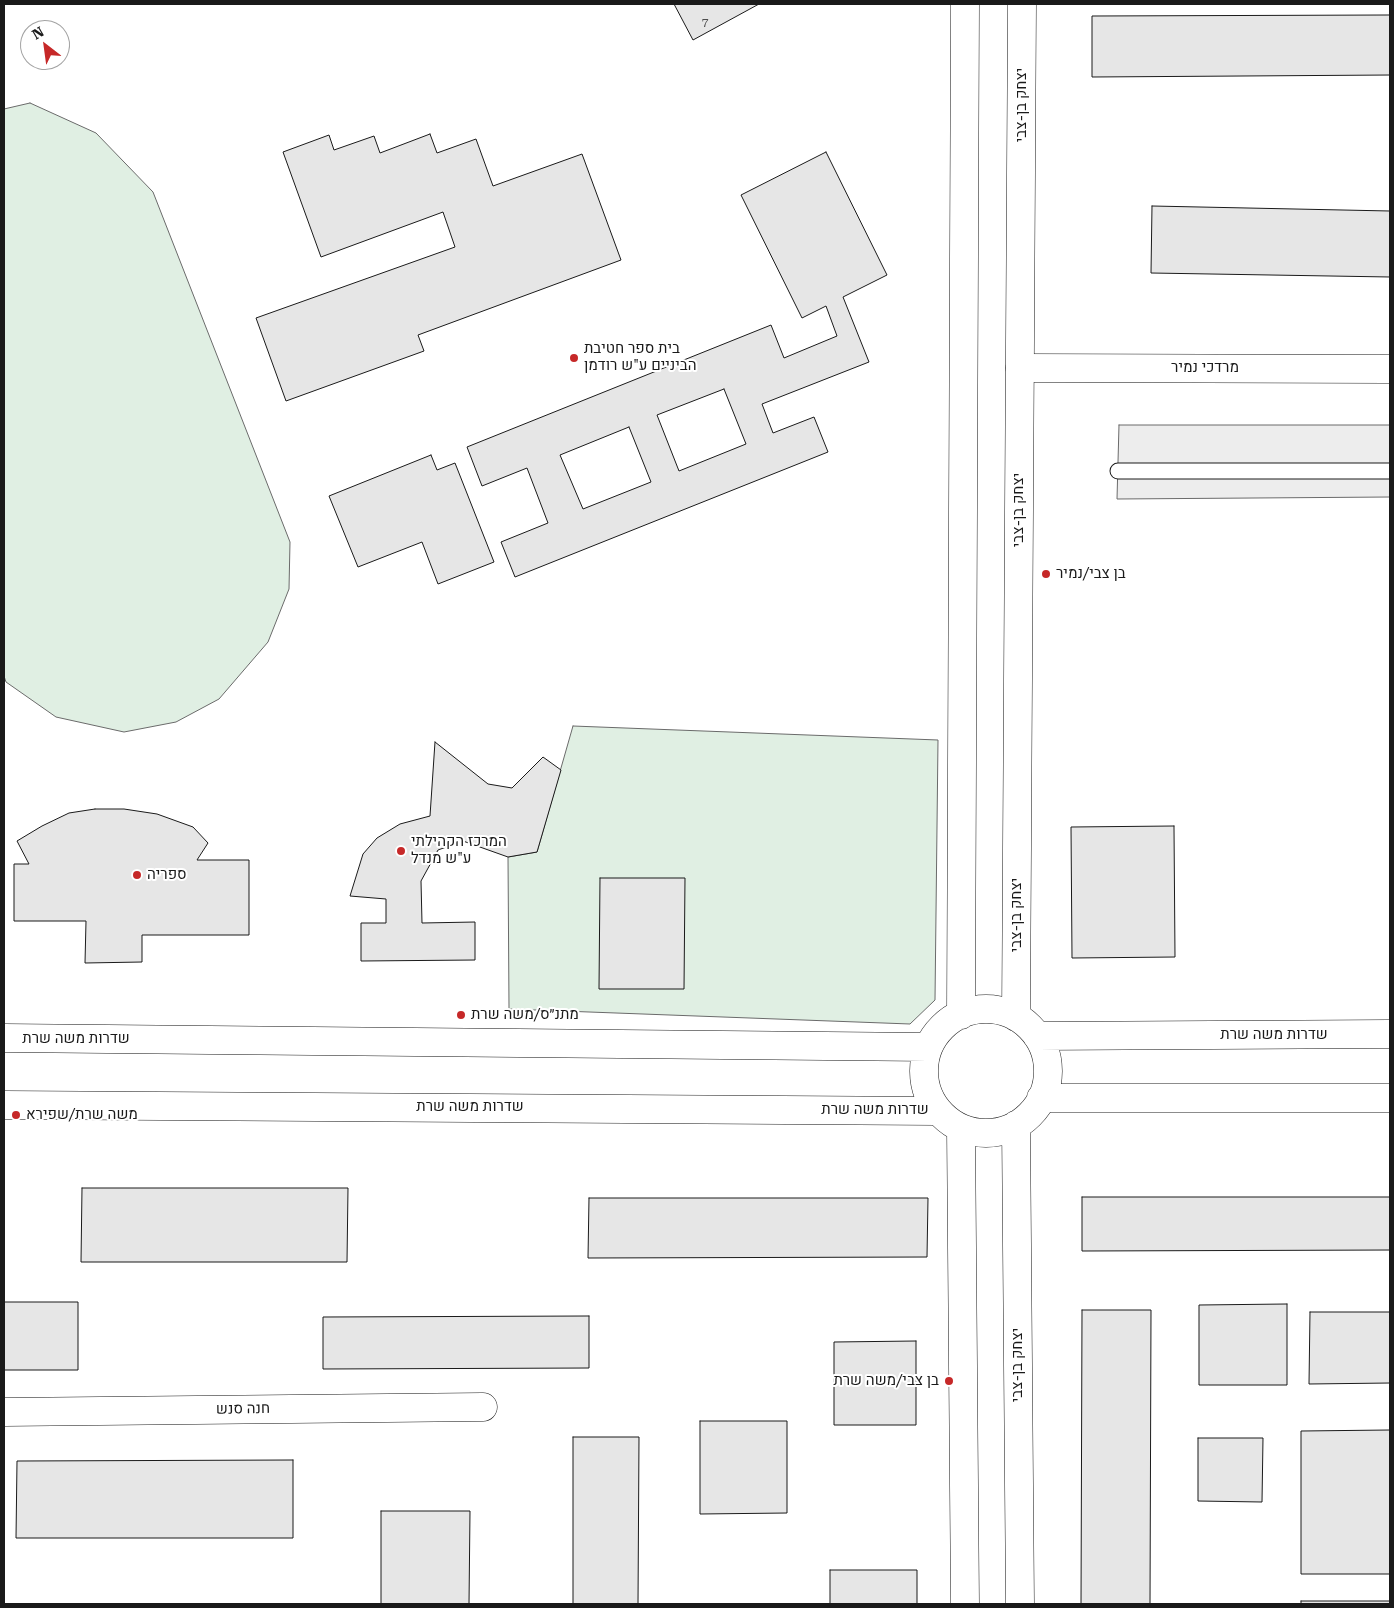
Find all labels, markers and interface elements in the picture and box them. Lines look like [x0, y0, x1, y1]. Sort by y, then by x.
house number: 7 [702, 15, 708, 29]
north arrow [20, 20, 70, 70]
text: N [29, 23, 47, 42]
street label: יצחק בן-צבי [1013, 68, 1031, 142]
place label: בית ספר חטיבת הביניים ע"ש רודמן [584, 340, 697, 375]
marker: בית ספר חטיבת הביניים ע"ש רודמן [568, 352, 580, 364]
street label: מרדכי נמיר [1171, 359, 1239, 377]
street label: יצחק בן-צבי [1010, 473, 1028, 547]
place label: בן צבי/נמיר [1056, 565, 1126, 583]
marker: בן צבי/נמיר [1040, 568, 1052, 580]
place label: המרכז הקהילתי ע"ש מנדל [411, 833, 507, 868]
marker: המרכז הקהילתי ע"ש מנדל [395, 845, 407, 857]
place label: ספריה [147, 866, 187, 884]
marker: ספריה [131, 869, 143, 881]
street label: יצחק בן-צבי [1008, 878, 1026, 952]
place label: מתנ״ס/משה שרת [471, 1006, 579, 1024]
marker: מתנ״ס/משה שרת [455, 1009, 467, 1021]
street label: שדרות משה שרת [1220, 1026, 1328, 1044]
street label: שדרות משה שרת [22, 1030, 130, 1048]
street label: שדרות משה שרת [416, 1098, 524, 1116]
street label: שדרות משה שרת [821, 1101, 929, 1119]
place label: משה שרת/שפירא [26, 1106, 138, 1124]
marker: משה שרת/שפירא [10, 1109, 22, 1121]
street label: יצחק בן-צבי [1009, 1328, 1027, 1402]
place label: בן צבי/משה שרת [833, 1372, 939, 1390]
marker: בן צבי/משה שרת [943, 1375, 955, 1387]
street label: חנה סנש [216, 1400, 270, 1418]

